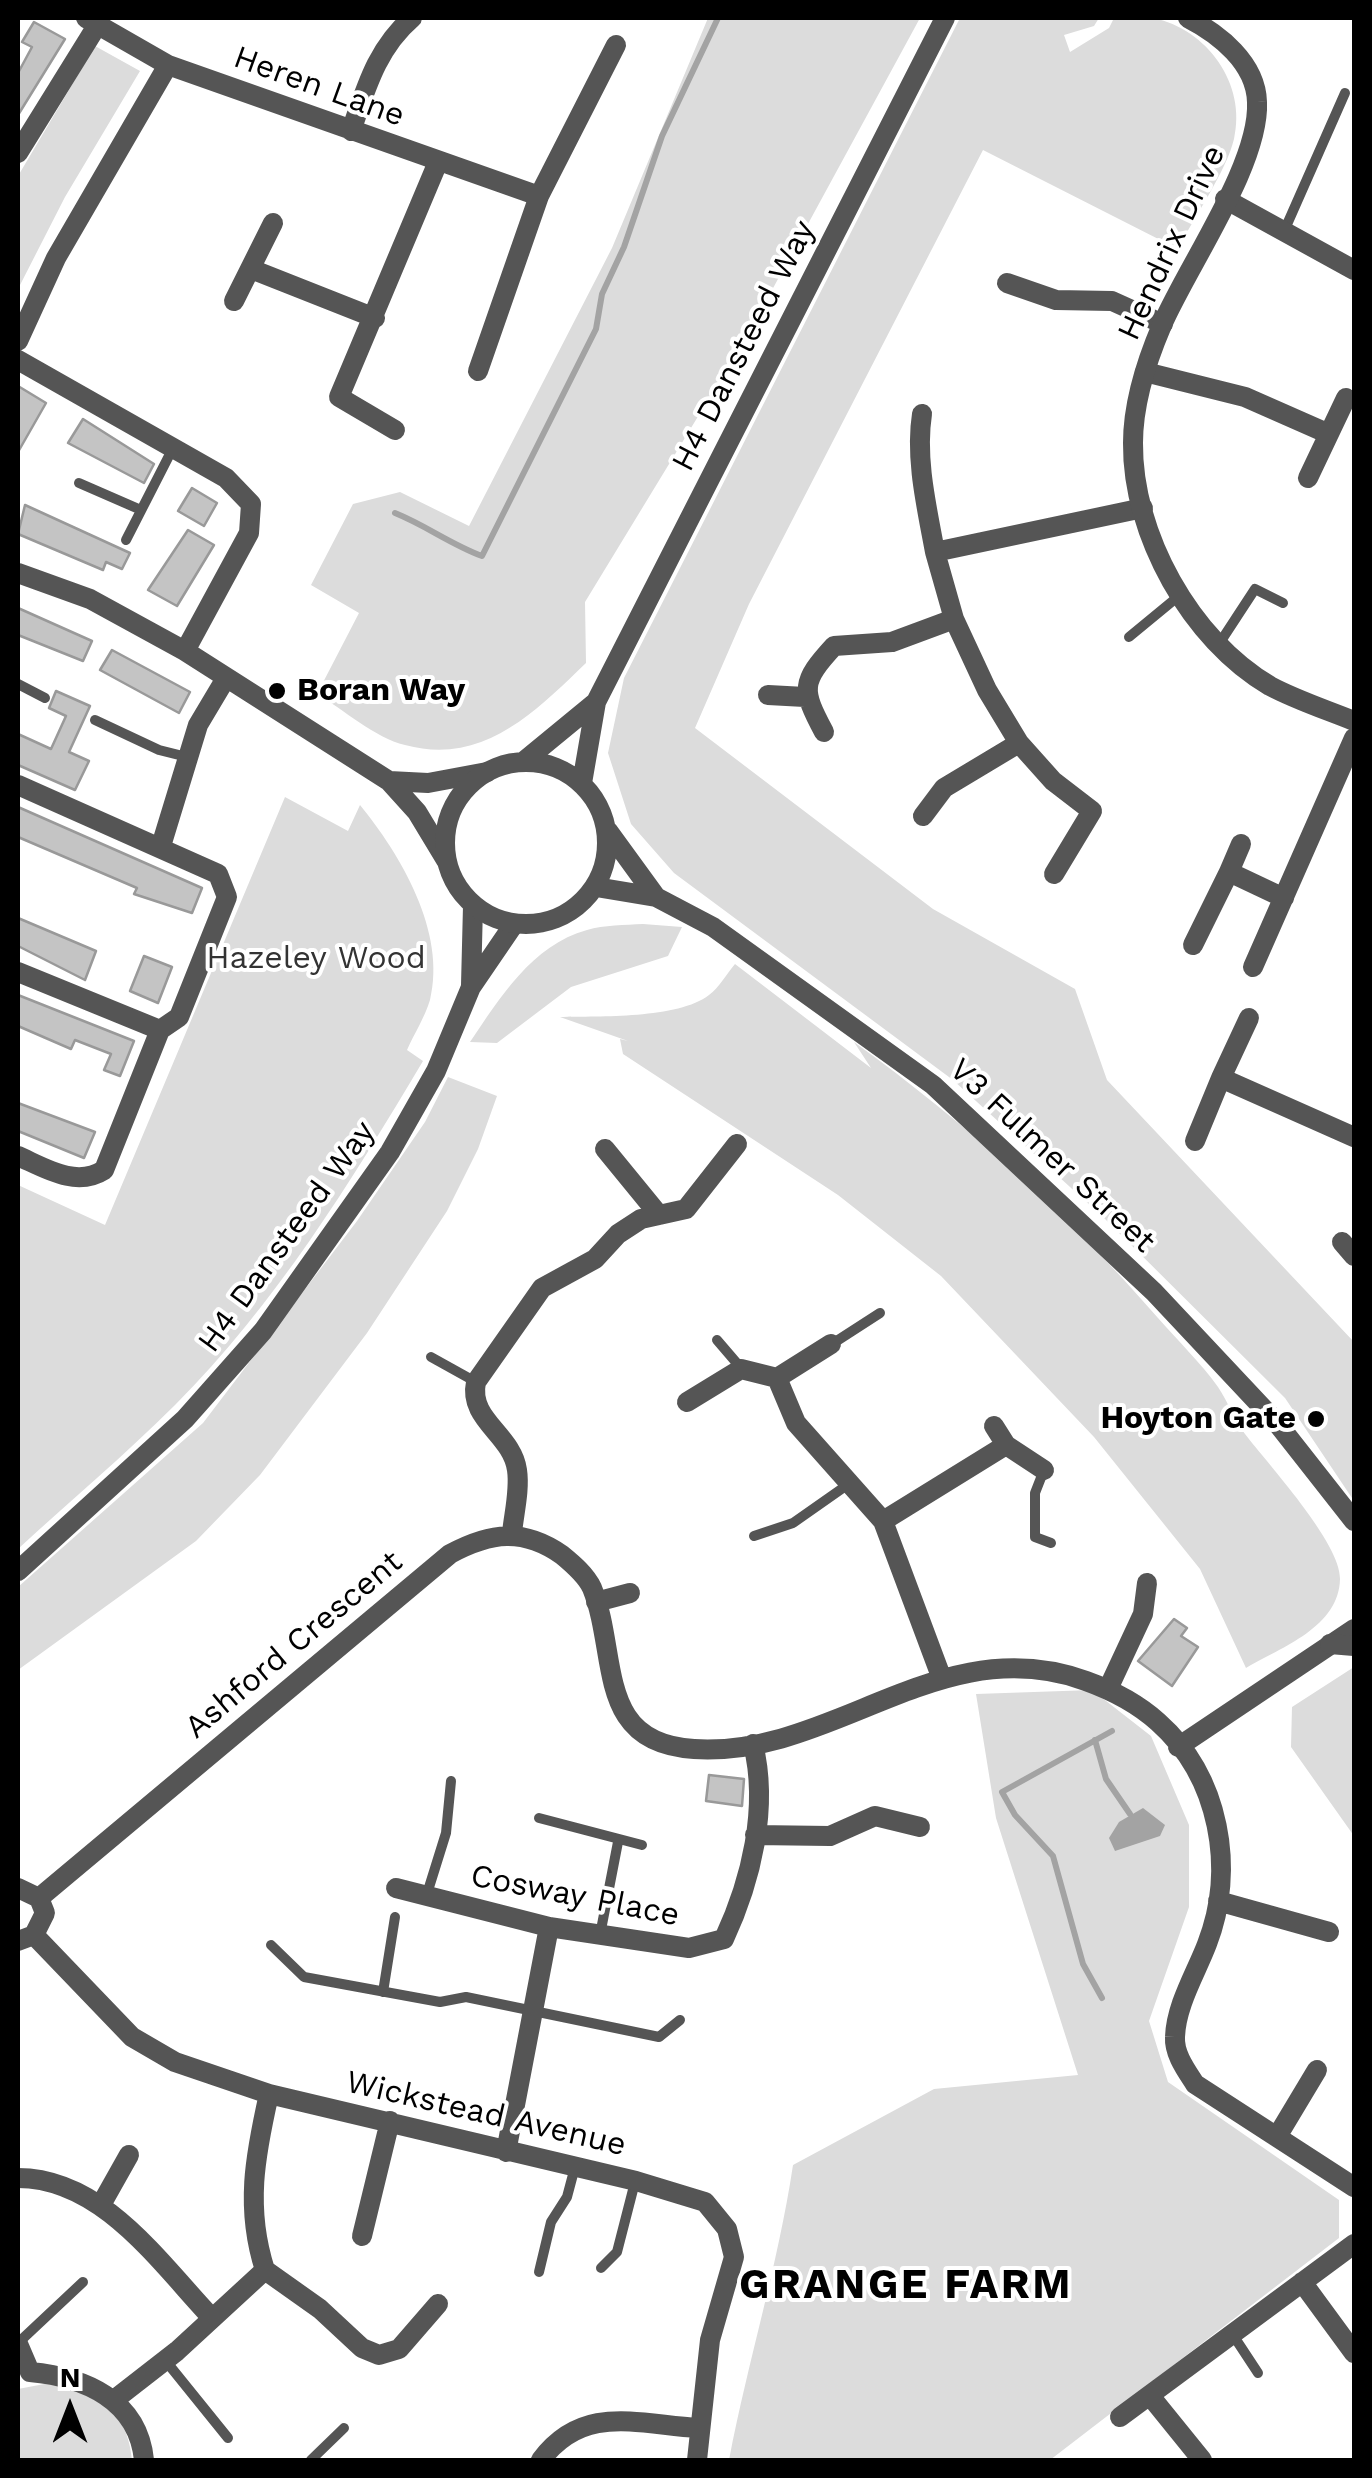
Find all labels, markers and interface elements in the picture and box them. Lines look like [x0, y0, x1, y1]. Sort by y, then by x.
street label: Heren Lane [228, 38, 410, 136]
street label: Hendrix Drive [1110, 139, 1234, 347]
street label: H4 Dansteed Way [664, 214, 824, 478]
place label: Boran Way [297, 672, 465, 710]
marker: Boran Way [266, 680, 288, 702]
park label: Hazeley Wood [206, 940, 426, 978]
street label: V3 Fulmer Street [941, 1051, 1163, 1261]
street label: H4 Dansteed Way [190, 1114, 384, 1360]
place label: Hoyton Gate [1100, 1400, 1296, 1438]
marker: Hoyton Gate [1305, 1408, 1327, 1430]
street label: Ashford Crescent [178, 1543, 410, 1747]
street label: Cosway Place [467, 1857, 683, 1935]
street label: Wickstead Avenue [342, 2063, 630, 2165]
district label: GRANGE FARM [739, 2261, 1073, 2311]
north arrow [20, 2358, 120, 2458]
text: N [60, 2361, 80, 2394]

